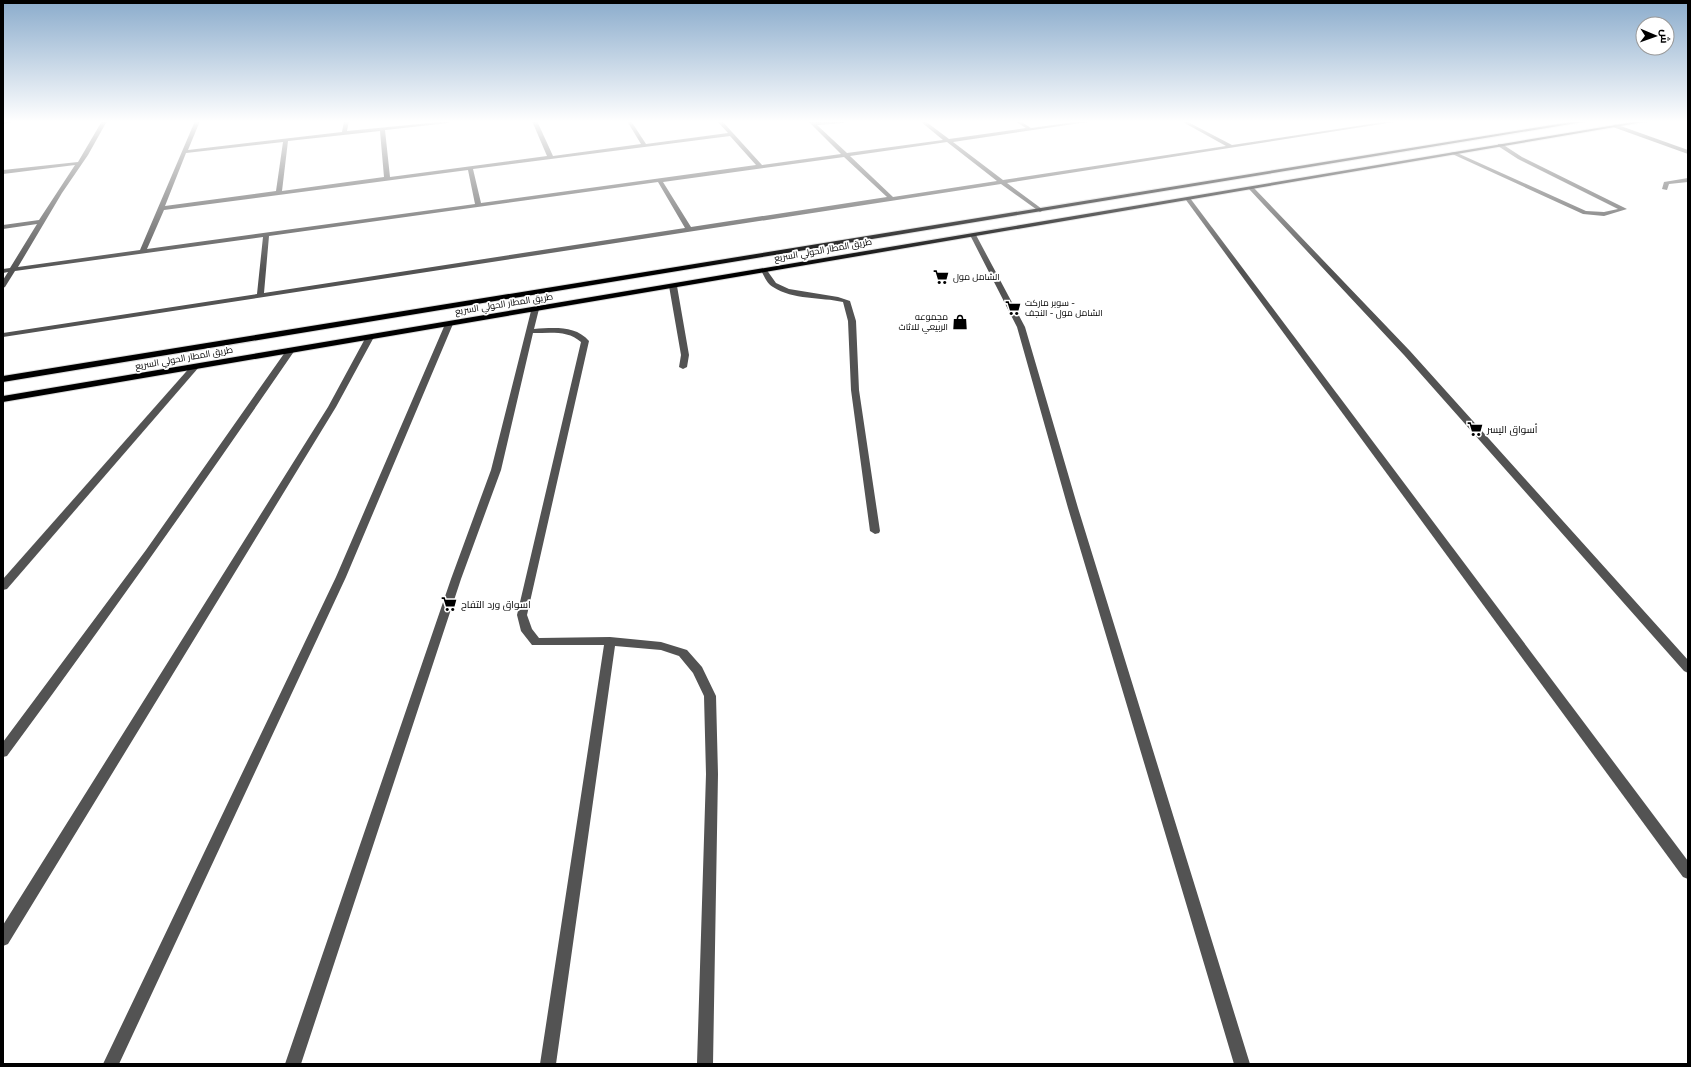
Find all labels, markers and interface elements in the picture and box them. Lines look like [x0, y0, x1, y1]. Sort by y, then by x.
north arrow [1635, 16, 1675, 56]
text: ش [1658, 29, 1671, 44]
street label: طريق المطار الحولي السريع [773, 236, 873, 266]
supermarket icon: الشامل مول [932, 268, 950, 286]
place label: الشامل مول [953, 272, 1000, 283]
street label: طريق المطار الحولي السريع [454, 291, 554, 319]
place label: سوبر ماركت - الشامل مول - النجف [1025, 298, 1103, 319]
supermarket icon: سوبر ماركت - الشامل مول - النجف [1004, 299, 1022, 317]
place label: مجموعه الربيعي للاثاث [899, 312, 948, 334]
shop icon: مجموعه الربيعي للاثاث [951, 313, 969, 331]
street label: طريق المطار الحولي السريع [134, 344, 234, 374]
supermarket icon: أسواق اليسر [1466, 420, 1484, 438]
place label: أسواق اليسر [1486, 423, 1538, 436]
supermarket icon: اسواق ورد التفاح [440, 595, 458, 613]
place label: اسواق ورد التفاح [461, 599, 531, 611]

